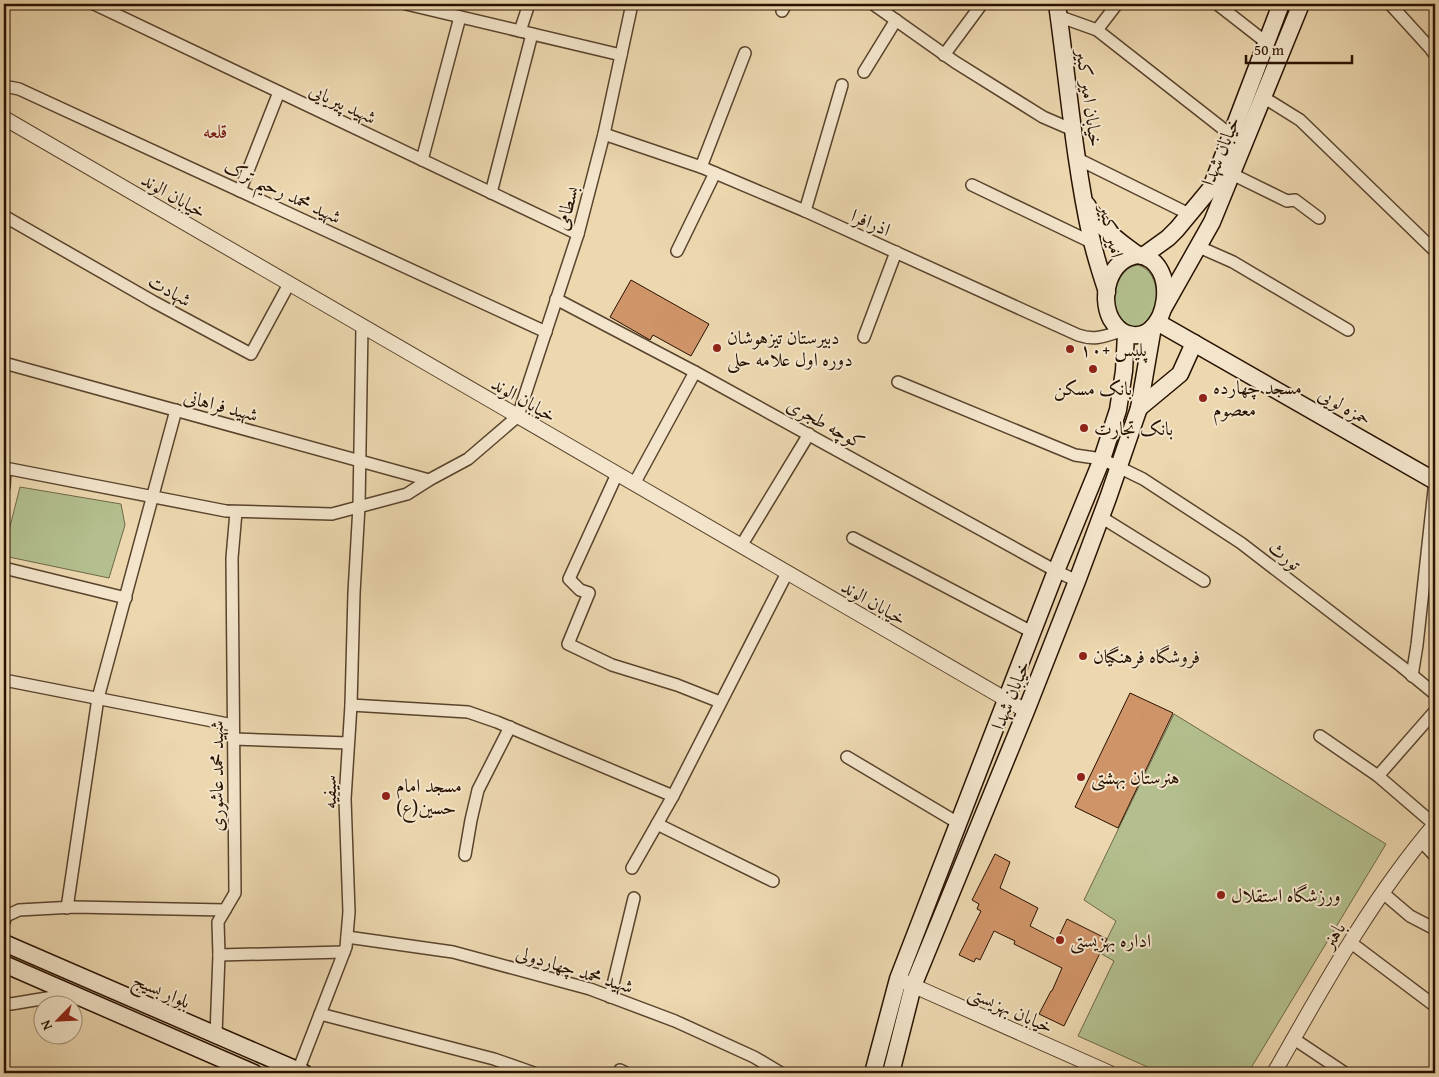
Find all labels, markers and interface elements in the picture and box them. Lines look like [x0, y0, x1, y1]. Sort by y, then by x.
scale bar [1246, 32, 1353, 64]
text: 50 m [1254, 39, 1285, 60]
street label: خیابان امیر کبیر [1069, 45, 1111, 149]
street label: شهید پیریایی [305, 75, 381, 131]
street label: خیابان شهدا [1193, 112, 1247, 190]
district label: قلعه [203, 116, 227, 145]
street label: شهید محمد رحیم ترک [217, 152, 346, 236]
street label: خیابان الوند [136, 165, 212, 225]
street label: بسطامی [547, 182, 586, 233]
street label: امیر کبیر [1092, 200, 1132, 260]
street label: اذرافرا [847, 201, 895, 243]
street label: شهادت [143, 267, 197, 313]
place label: دبیرستان تیزهوشان دوره اول علامه حلی [727, 323, 853, 374]
place label: پلیس +۱۰ [1080, 335, 1148, 363]
marker: دبیرستان تیزهوشان دوره اول علامه حلی [711, 342, 723, 354]
marker: پلیس +۱۰ [1064, 343, 1076, 355]
marker: بانک مسکن [1087, 363, 1099, 375]
street label: خیابان الوند [486, 369, 562, 429]
place label: مسجد چهارده معصوم [1213, 373, 1302, 426]
place label: بانک مسکن [1054, 374, 1132, 402]
street label: حمزه لویی [1313, 380, 1377, 432]
street label: شهید فراهانی [181, 382, 261, 428]
street label: کوچه طجری [782, 390, 870, 456]
marker: مسجد چهارده معصوم [1197, 392, 1209, 404]
place label: بانک تجارت [1094, 414, 1173, 442]
marker: بانک تجارت [1078, 422, 1090, 434]
street label: تورث [1262, 533, 1308, 577]
street label: خیابان الوند [836, 572, 912, 632]
place label: فروشگاه فرهنگیان [1093, 642, 1200, 670]
marker: فروشگاه فرهنگیان [1077, 650, 1089, 662]
street label: خیابان شهدا [983, 656, 1037, 734]
street label: شهید محمد عاشوری [202, 720, 230, 832]
place label: هنرستان بهشتی [1091, 763, 1180, 791]
place label: مسجد امام حسین(ع) [396, 771, 462, 823]
marker: هنرستان بهشتی [1075, 771, 1087, 783]
street label: سیفیه [315, 775, 343, 809]
marker: مسجد امام حسین(ع) [380, 790, 392, 802]
place label: ورزشگاه استقلال [1231, 881, 1341, 909]
marker: ورزشگاه استقلال [1215, 889, 1227, 901]
street label: باهنر [1313, 916, 1352, 956]
place label: اداره بهزیستی [1070, 926, 1151, 954]
marker: اداره بهزیستی [1054, 934, 1066, 946]
street label: شهید محمد چهاردولی [513, 938, 637, 1000]
street label: بلوار بسیج [127, 965, 195, 1019]
street label: خیابان بهزیستی [964, 978, 1058, 1040]
north arrow [32, 994, 82, 1044]
text: N [35, 1016, 57, 1034]

